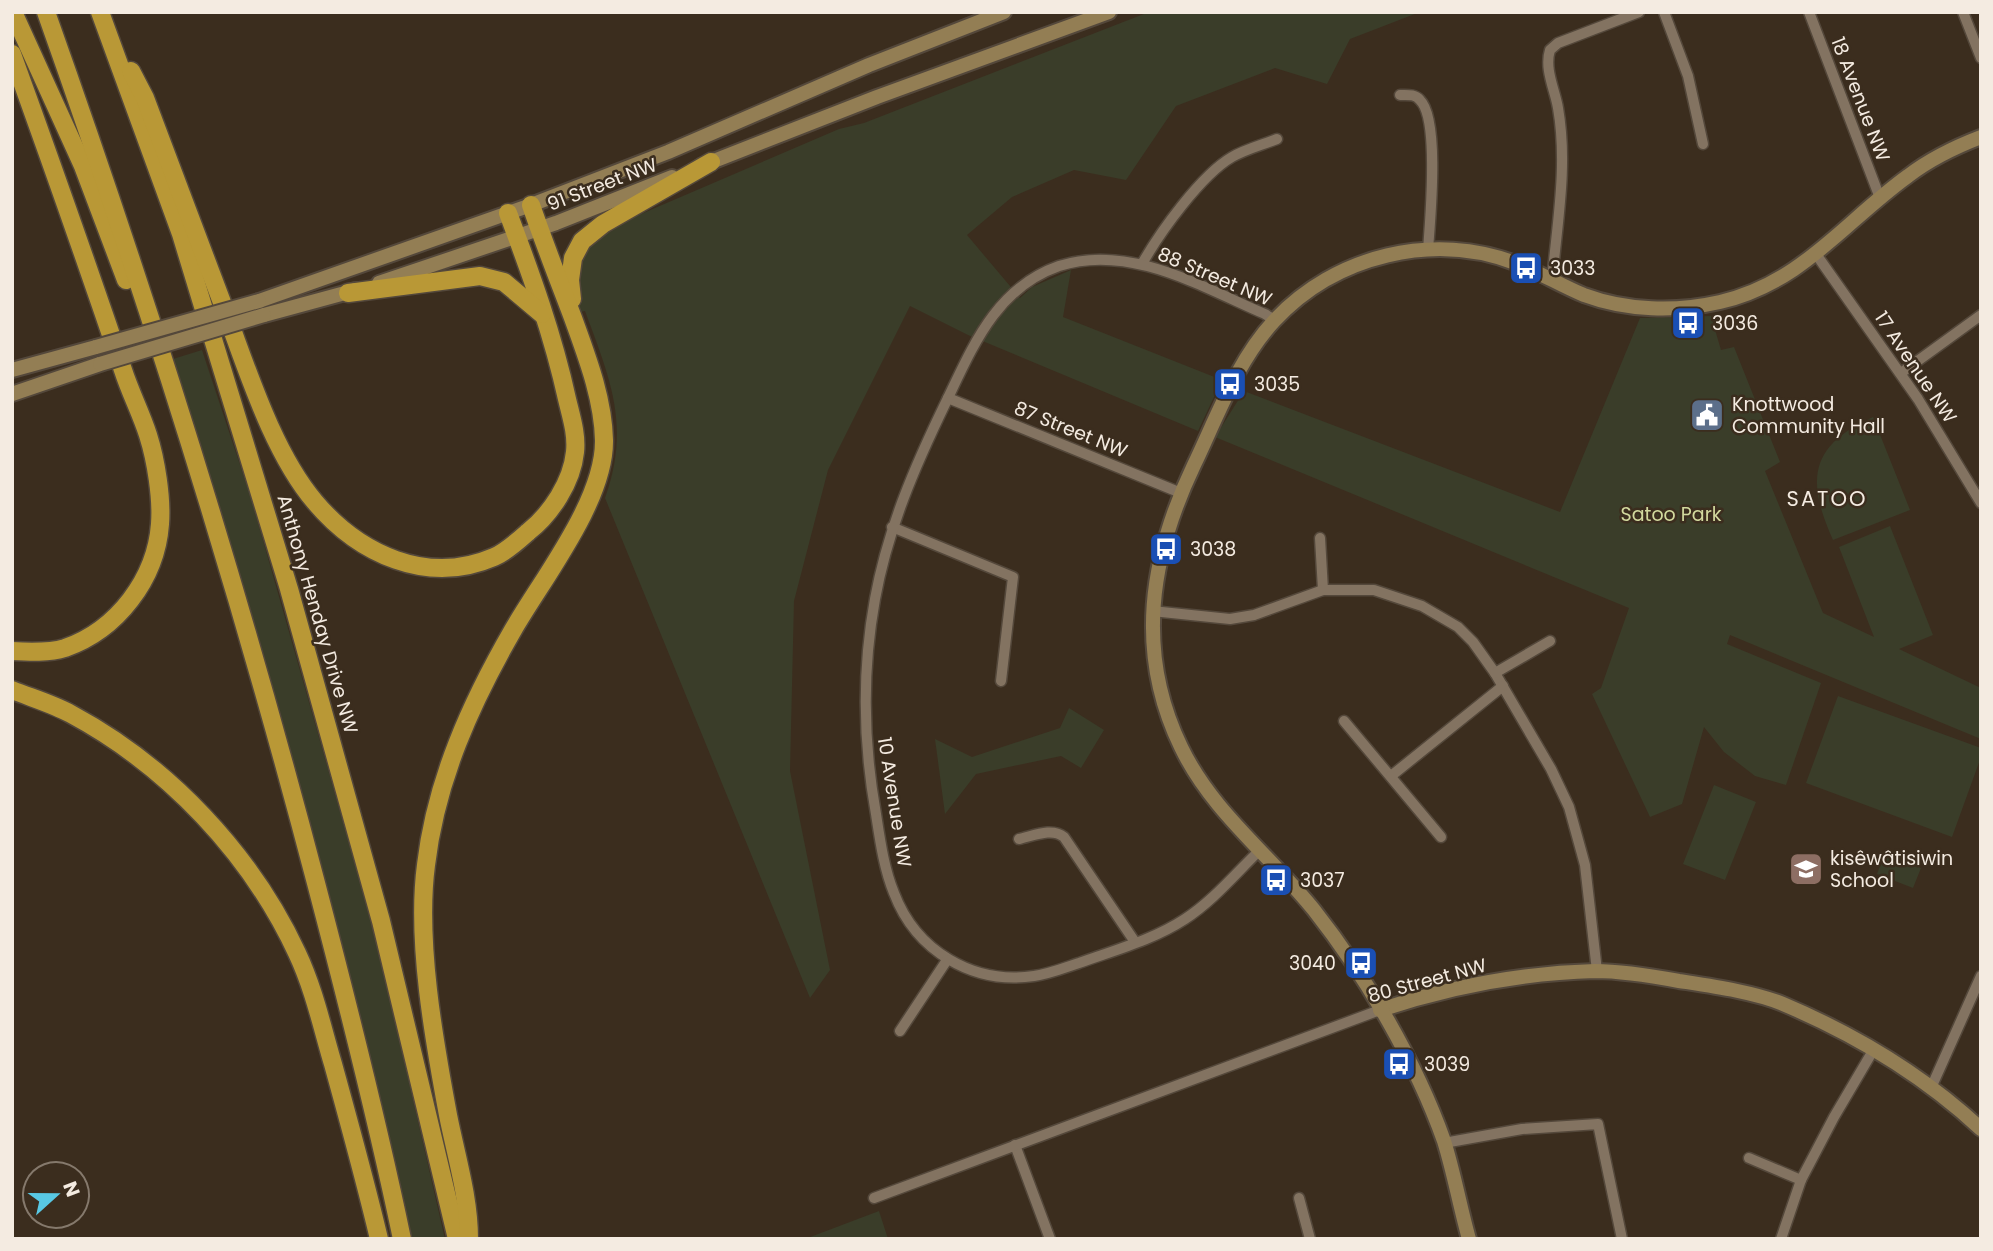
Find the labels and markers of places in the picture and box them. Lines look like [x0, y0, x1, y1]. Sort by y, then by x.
bus stop icon: 3033 [1507, 249, 1545, 287]
place label: 3033 [1550, 255, 1596, 282]
bus stop icon: 3036 [1669, 304, 1707, 342]
place label: 3036 [1712, 310, 1758, 337]
bus stop icon: 3035 [1211, 365, 1249, 403]
place label: 3035 [1254, 371, 1300, 398]
place label: Knottwood Community Hall [1732, 391, 1885, 440]
public building icon: Knottwood Community Hall [1688, 396, 1726, 434]
bus stop icon: 3038 [1147, 530, 1185, 568]
place label: 3038 [1190, 536, 1236, 563]
place label: kisêwâtisiwin School [1830, 845, 1953, 894]
school or university icon: kisêwâtisiwin School [1787, 850, 1825, 888]
bus stop icon: 3037 [1257, 861, 1295, 899]
place label: 3037 [1300, 867, 1345, 894]
bus stop icon: 3040 [1342, 944, 1380, 982]
place label: 3040 [1289, 950, 1336, 977]
bus stop icon: 3039 [1380, 1045, 1418, 1083]
place label: 3039 [1424, 1051, 1470, 1078]

